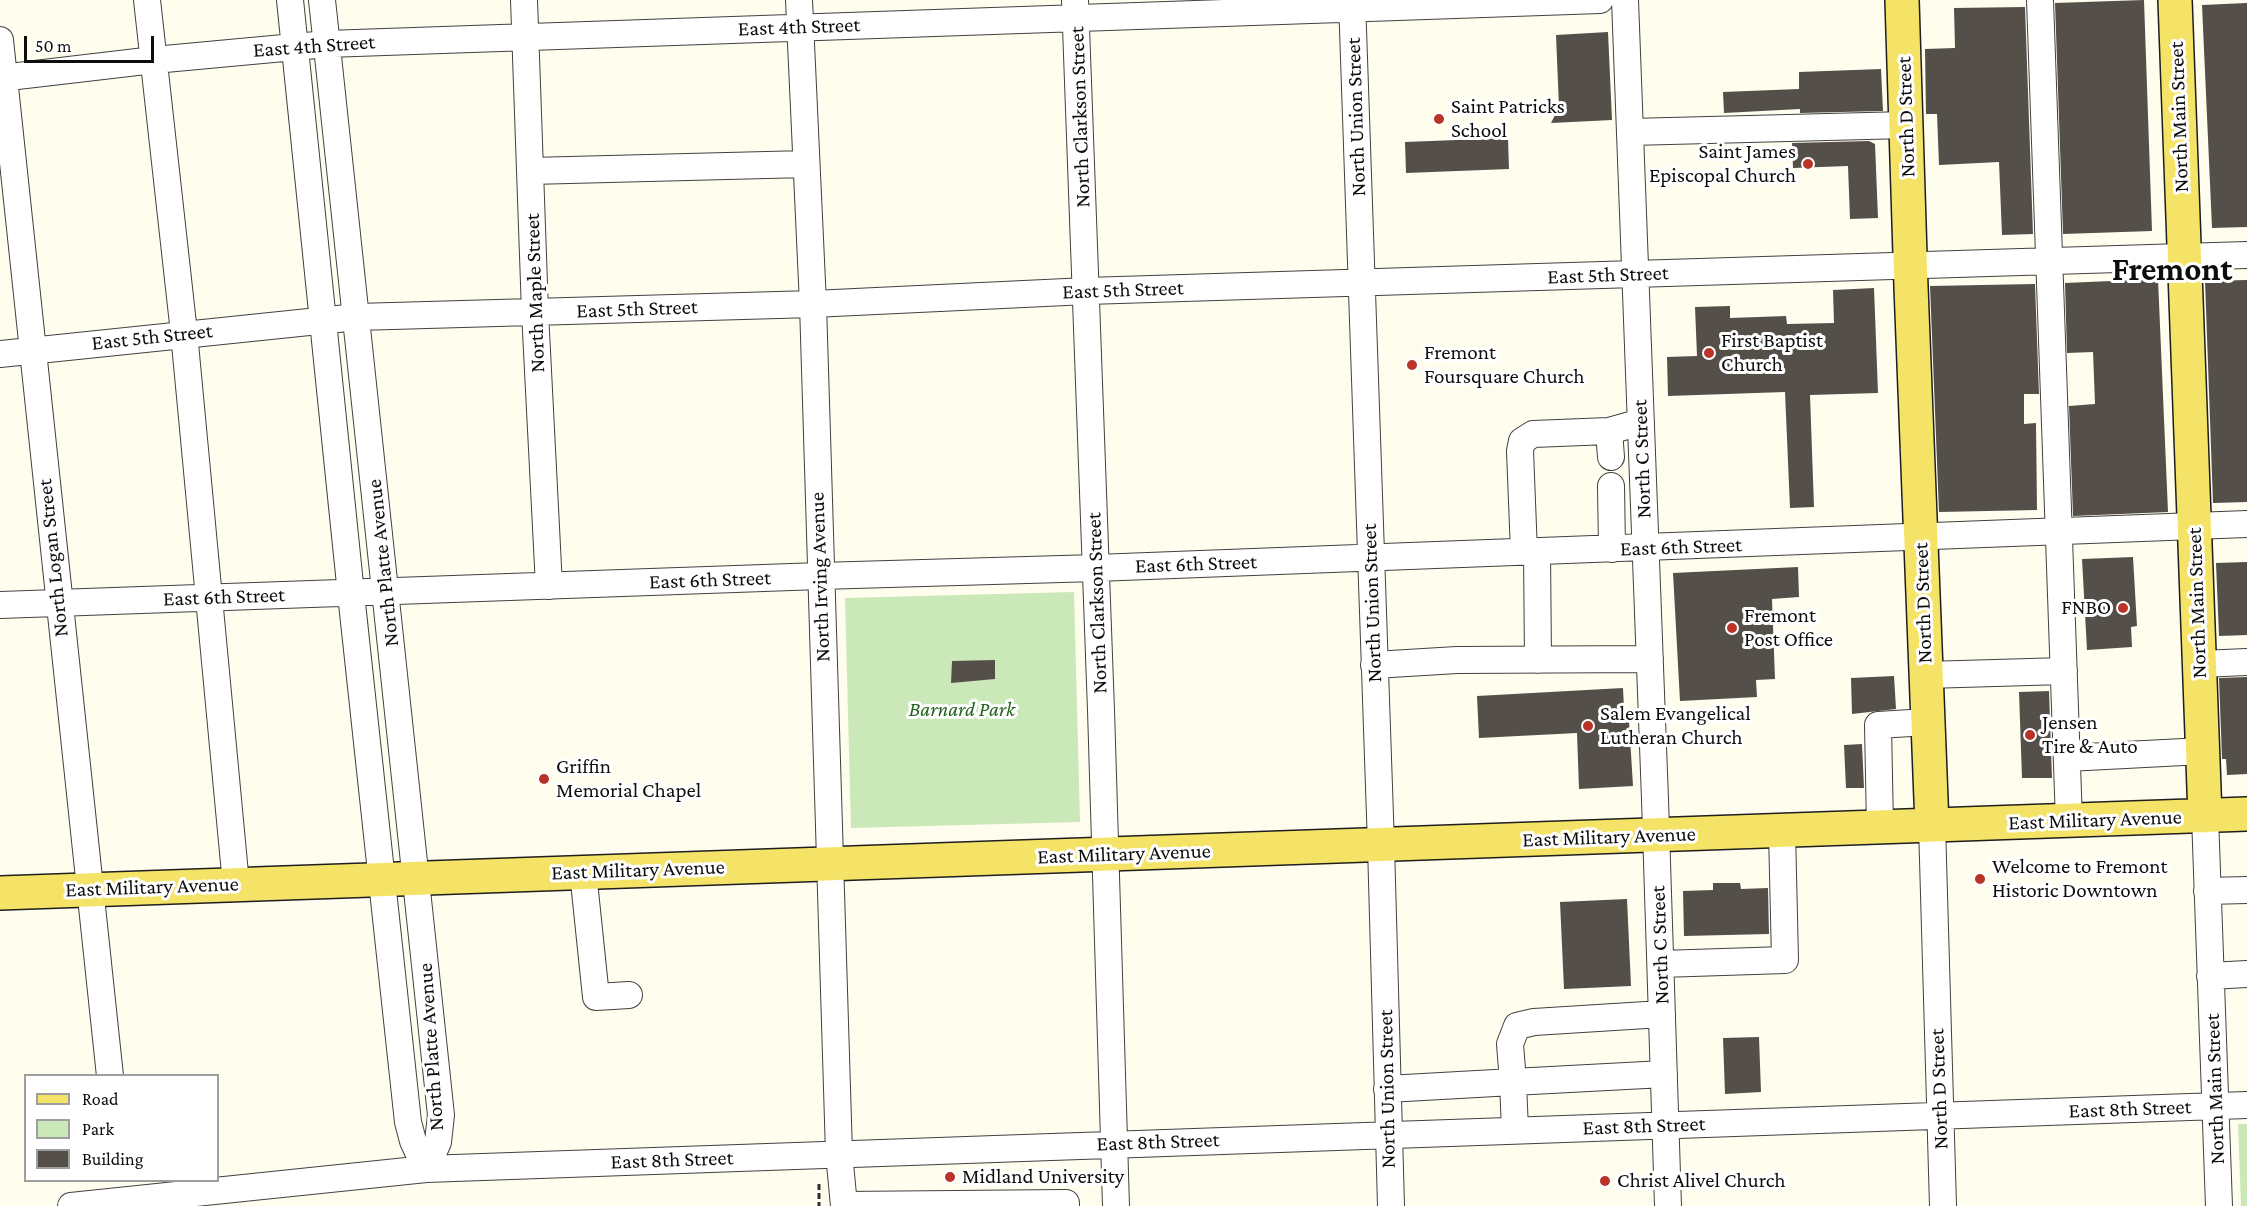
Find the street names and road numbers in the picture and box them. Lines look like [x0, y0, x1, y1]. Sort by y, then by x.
street label: East 4th Street [737, 12, 861, 42]
street label: North Clarkson Street [1064, 26, 1096, 208]
street label: East 4th Street [252, 29, 376, 63]
street label: North Union Street [1341, 37, 1371, 197]
street label: North Main Street [2164, 41, 2194, 193]
street label: North D Street [1891, 56, 1921, 178]
street label: North Maple Street [520, 213, 550, 373]
street label: East 5th Street [1547, 260, 1669, 290]
street label: East 5th Street [1062, 275, 1184, 305]
street label: East 5th Street [576, 294, 698, 324]
street label: East 5th Street [90, 318, 214, 356]
street label: North C Street [1627, 399, 1657, 519]
street label: North Logan Street [32, 478, 74, 638]
street label: North Platte Avenue [362, 478, 404, 648]
street label: North Irving Avenue [804, 492, 836, 662]
street label: North Clarkson Street [1081, 512, 1113, 694]
street label: North Union Street [1357, 523, 1387, 683]
street label: North Main Street [2182, 527, 2212, 679]
street label: East 6th Street [1620, 532, 1742, 562]
street label: North D Street [1908, 542, 1938, 664]
street label: East 6th Street [1135, 549, 1257, 579]
street label: East 6th Street [649, 565, 771, 595]
street label: East 6th Street [163, 582, 285, 612]
street label: East Military Avenue [2008, 804, 2182, 836]
street label: East Military Avenue [1522, 821, 1696, 853]
street label: East Military Avenue [1037, 838, 1211, 870]
street label: East Military Avenue [551, 854, 725, 886]
street label: East Military Avenue [65, 871, 239, 903]
street label: North C Street [1645, 885, 1675, 1005]
street label: North Platte Avenue [413, 962, 449, 1132]
street label: North Union Street [1373, 1009, 1401, 1169]
street label: North Main Street [2200, 1013, 2230, 1165]
street label: North D Street [1924, 1028, 1954, 1150]
street label: East 8th Street [2068, 1094, 2192, 1124]
street label: East 8th Street [1582, 1111, 1706, 1141]
street label: East 8th Street [1096, 1127, 1220, 1157]
street label: East 8th Street [610, 1145, 734, 1175]

